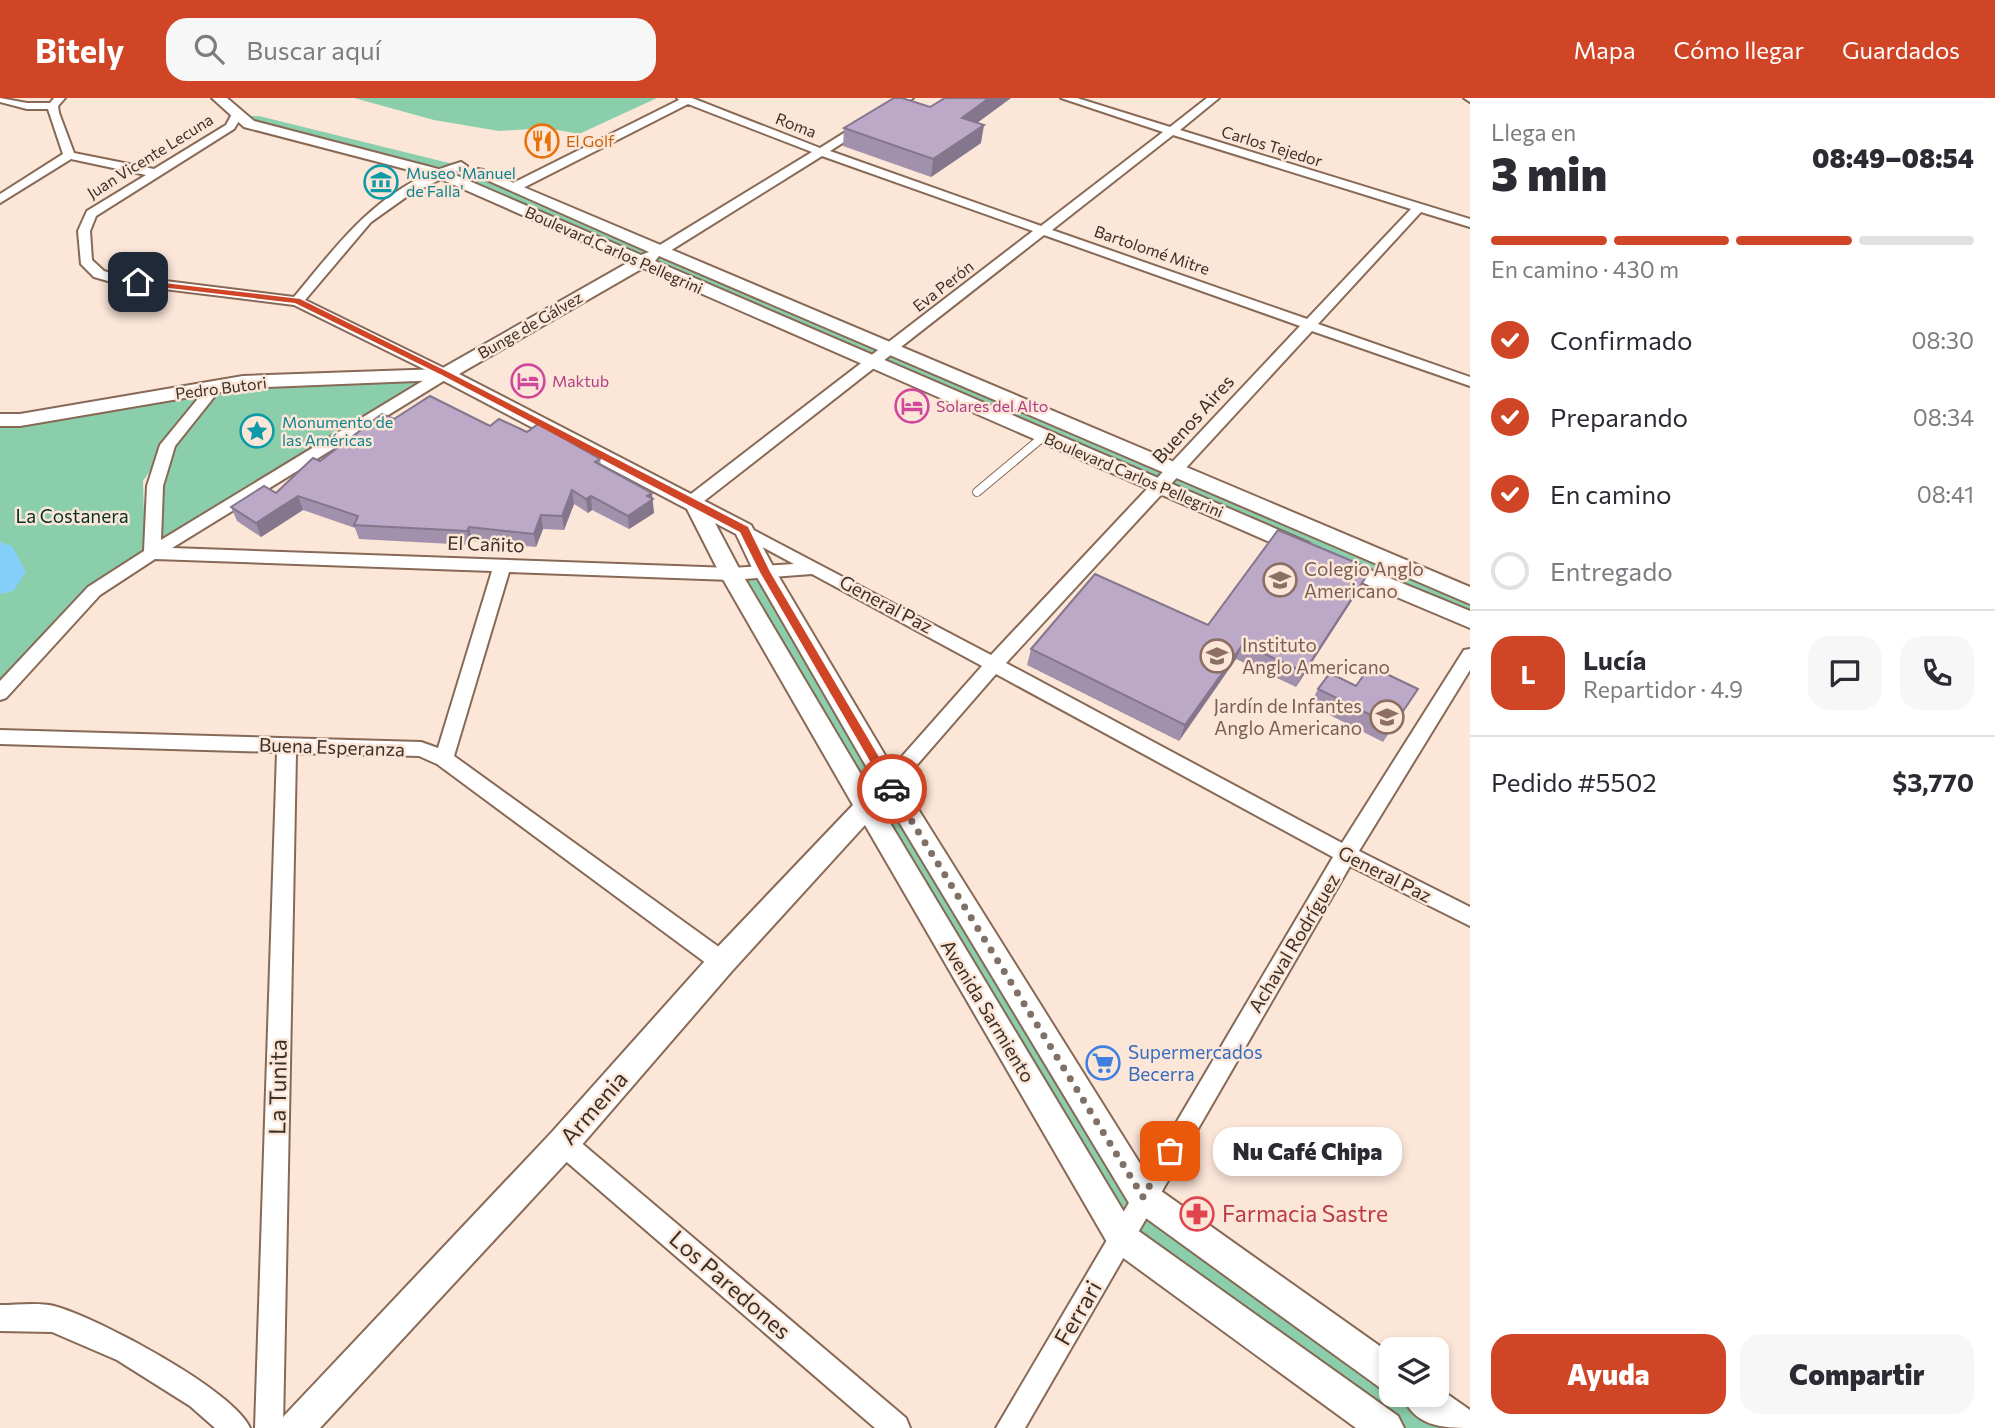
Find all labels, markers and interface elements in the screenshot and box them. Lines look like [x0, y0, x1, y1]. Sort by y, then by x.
search box [166, 18, 656, 81]
text: Bitely [35, 29, 124, 70]
icon: search [190, 30, 228, 68]
text: Buscar aquí [246, 34, 381, 65]
text: Mapa [1573, 35, 1636, 64]
text: Cómo llegar [1674, 35, 1804, 64]
text: Guardados [1842, 35, 1960, 64]
street label: Roma [773, 108, 819, 141]
street label: Juan Vicente Lecuna [83, 109, 216, 202]
text: Llega en [1491, 118, 1576, 146]
street label: Carlos Tejedor [1219, 121, 1326, 170]
restaurant icon: El Golf [523, 122, 561, 160]
place label: El Golf [566, 131, 615, 150]
text: 08:49–08:54 [1812, 142, 1974, 173]
text: 3 min [1491, 144, 1607, 200]
museum icon: Museo 'Manuel de Falla' [362, 163, 400, 201]
place label: Museo 'Manuel de Falla' [406, 163, 516, 200]
street label: Boulevard Carlos Pellegrini [522, 202, 706, 297]
street label: Bartolomé Mitre [1092, 221, 1212, 278]
pin [108, 252, 168, 312]
text: En camino · 430 m [1491, 255, 1679, 283]
street label: Eva Perón [909, 256, 977, 315]
icon: home [119, 263, 157, 301]
street label: Bunge de Gálvez [474, 287, 585, 362]
icon: check [1491, 321, 1529, 359]
text: Confirmado [1550, 324, 1692, 355]
text: 08:30 [1911, 326, 1974, 354]
hotel icon: Maktub [509, 362, 547, 400]
street label: Buenos Aires [1147, 370, 1238, 468]
place label: Maktub [552, 371, 609, 390]
street label: Pedro Butori [174, 372, 268, 403]
hotel icon: Solares del Alto [893, 387, 931, 425]
place label: Solares del Alto [936, 396, 1048, 415]
icon: check [1491, 398, 1529, 436]
text: Preparando [1550, 401, 1688, 432]
text: 08:34 [1913, 403, 1974, 431]
place icon: Monumento de las Américas [238, 412, 276, 450]
place label: Monumento de las Américas [282, 412, 393, 449]
street label: Boulevard Carlos Pellegrini [1042, 428, 1227, 521]
icon: check [1491, 475, 1529, 513]
text: En camino [1550, 478, 1672, 509]
text: 08:41 [1917, 480, 1974, 508]
park label: La Costanera [15, 504, 129, 527]
street label: El Cañito [447, 531, 525, 556]
text: Entregado [1550, 555, 1673, 586]
place label: Colegio Anglo Americano [1304, 557, 1424, 602]
school or university icon: Colegio Anglo Americano [1261, 561, 1299, 599]
street label: General Paz [836, 569, 937, 638]
place label: Instituto Anglo Americano [1242, 633, 1390, 678]
button: chat [1808, 636, 1882, 710]
button: phone [1900, 636, 1974, 710]
school or university icon: Instituto Anglo Americano [1198, 637, 1236, 675]
text: Lucía [1583, 644, 1646, 675]
text: L [1520, 658, 1536, 689]
text: Repartidor · 4.9 [1583, 675, 1743, 703]
place label: Jardín de Infantes Anglo Americano [1214, 694, 1362, 739]
school or university icon: Jardín de Infantes Anglo Americano [1368, 698, 1406, 736]
street label: Buena Esperanza [259, 732, 405, 761]
courier [857, 754, 927, 824]
text: Pedido #5502 [1491, 766, 1657, 797]
text: $3,770 [1892, 766, 1974, 797]
icon: car [873, 770, 911, 808]
street label: General Paz [1335, 840, 1436, 907]
street label: Achaval Rodríguez [1243, 869, 1344, 1016]
street label: Avenida Sarmiento [937, 935, 1040, 1086]
street label: La Tunita [262, 1039, 292, 1135]
place label: Supermercados Becerra [1128, 1040, 1263, 1085]
supermarket icon: Supermercados Becerra [1084, 1044, 1122, 1082]
street label: Armenia [554, 1065, 633, 1150]
pin [1140, 1121, 1200, 1181]
callout: Nu Café Chipa [1212, 1126, 1401, 1176]
icon: bag [1151, 1132, 1189, 1170]
text: Nu Café Chipa [1233, 1137, 1382, 1165]
pharmacy icon: Farmacia Sastre [1178, 1195, 1216, 1233]
place label: Farmacia Sastre [1222, 1199, 1388, 1227]
street label: Los Paredones [664, 1224, 797, 1345]
street label: Ferrari [1047, 1275, 1107, 1350]
button: Ayuda [1491, 1334, 1726, 1414]
button: Compartir [1740, 1334, 1974, 1414]
map controls [1379, 1337, 1449, 1407]
button: layers [1379, 1337, 1449, 1407]

